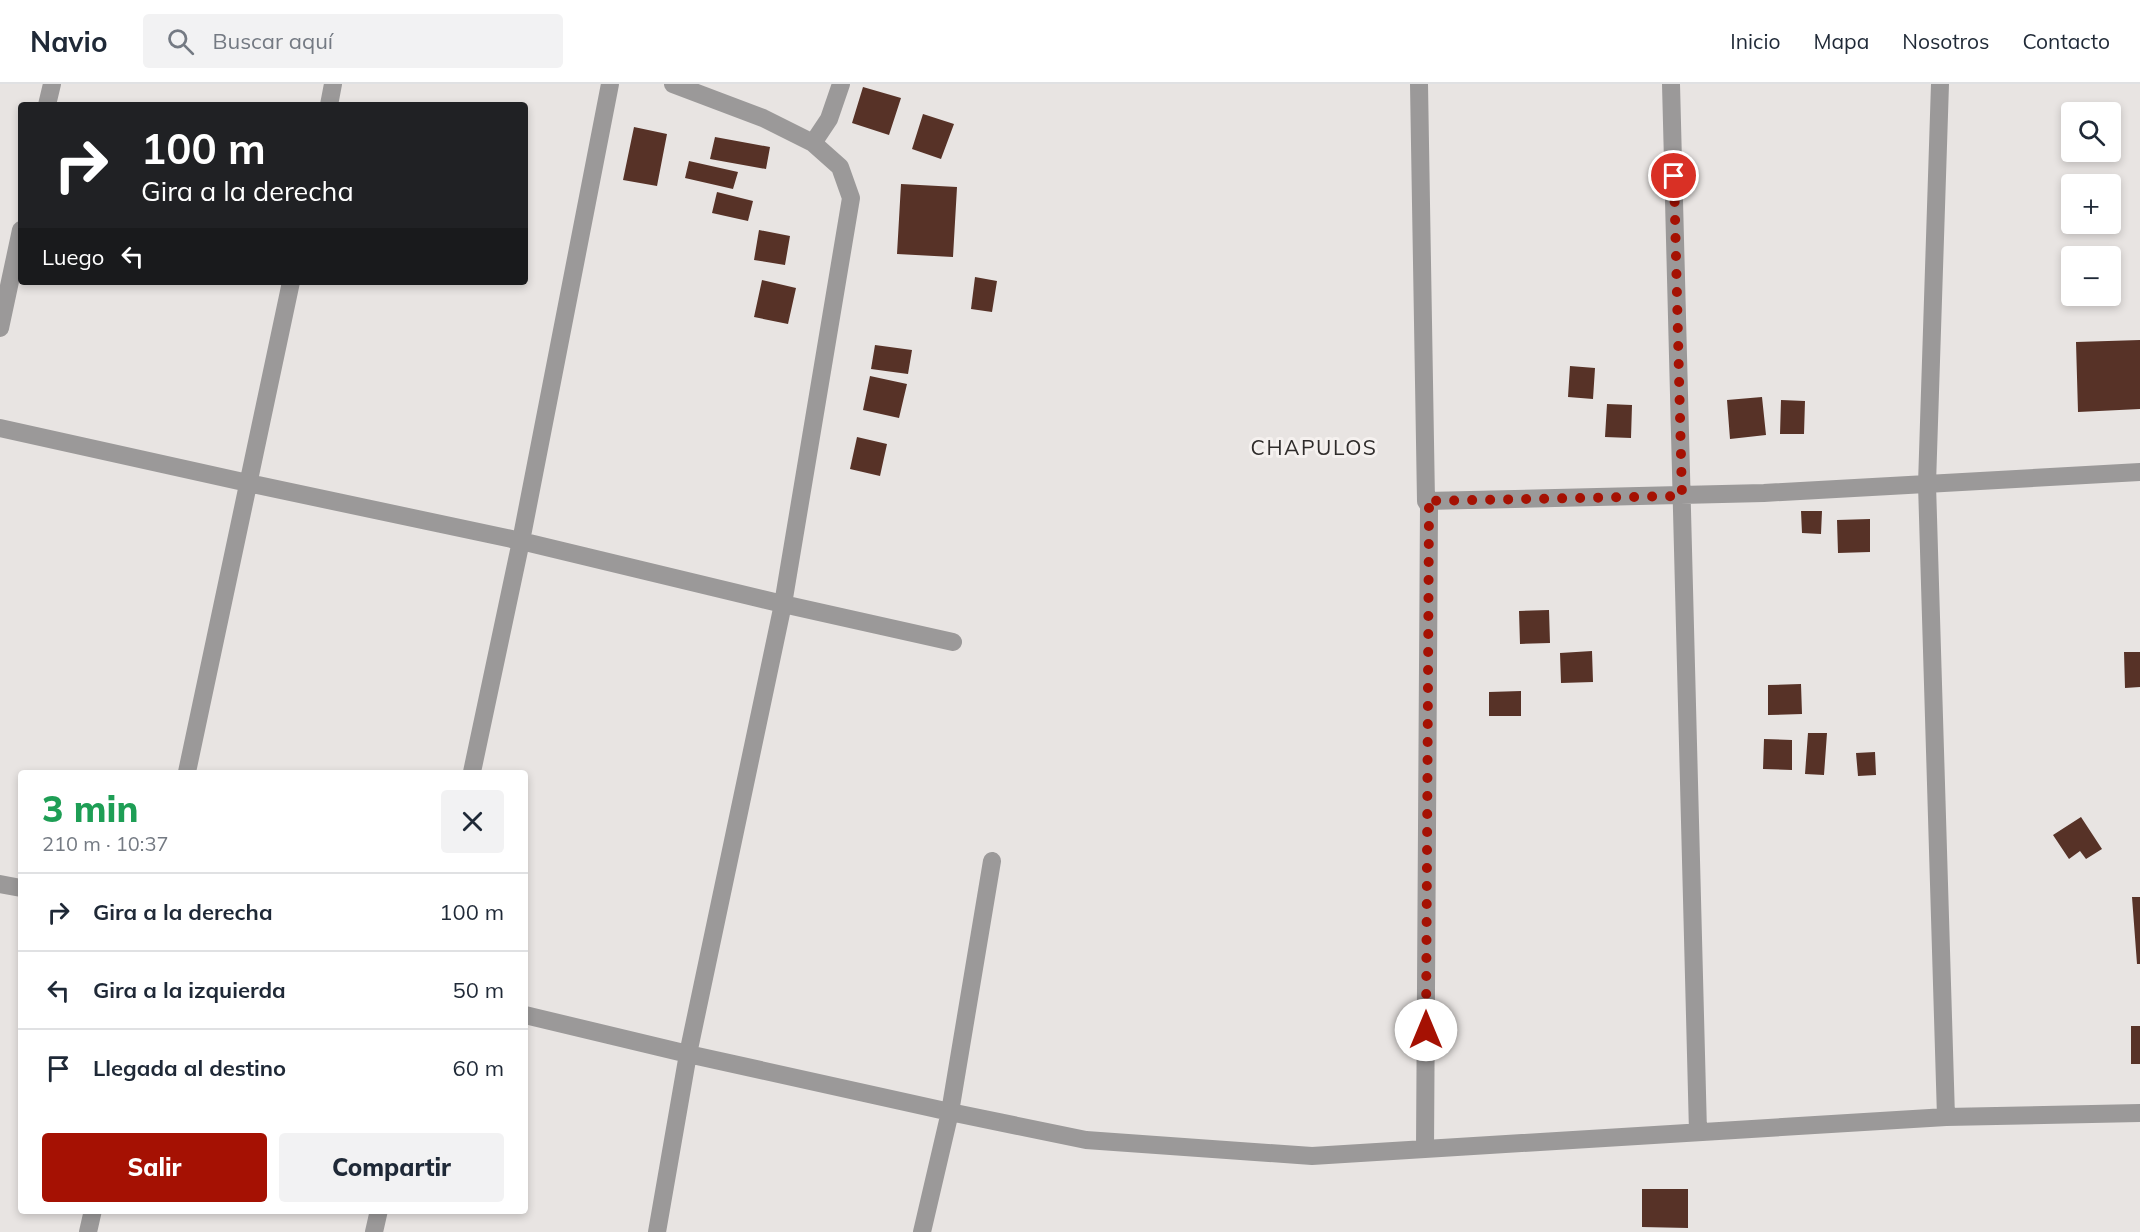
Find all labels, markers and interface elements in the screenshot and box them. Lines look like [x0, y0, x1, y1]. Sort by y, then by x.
search box [143, 14, 563, 68]
text: Navio [30, 24, 107, 59]
icon: search [164, 25, 197, 58]
text: Buscar aquí [212, 27, 333, 55]
text: Inicio [1730, 28, 1780, 54]
text: Mapa [1813, 28, 1869, 54]
text: Nosotros [1902, 28, 1989, 54]
text: Contacto [2022, 28, 2110, 54]
map controls [2061, 102, 2121, 306]
button: search [2061, 102, 2121, 162]
text: 100 m [141, 122, 266, 175]
icon: right [42, 126, 120, 204]
pin [1648, 150, 1699, 201]
icon: arrive [1657, 159, 1690, 192]
text: Gira a la derecha [141, 174, 354, 208]
button: + [2061, 174, 2121, 234]
icon: left [116, 240, 149, 273]
text: Luego [42, 243, 104, 271]
button: − [2061, 246, 2121, 306]
district label: CHAPULOS [1251, 434, 1377, 460]
text: 3 min [42, 786, 138, 831]
button: close [441, 790, 504, 853]
text: 210 m · 10:37 [42, 831, 168, 856]
icon: right [42, 896, 75, 929]
text: Gira a la derecha [93, 898, 273, 926]
text: 100 m [439, 898, 504, 926]
icon: left [42, 974, 75, 1007]
text: Gira a la izquierda [93, 976, 286, 1004]
text: 50 m [453, 976, 504, 1004]
position arrow [1394, 998, 1458, 1062]
icon: arrive [42, 1052, 75, 1085]
text: Llegada al destino [93, 1054, 286, 1082]
text: 60 m [453, 1054, 504, 1082]
button: Salir [42, 1133, 267, 1202]
button: Compartir [279, 1133, 504, 1202]

